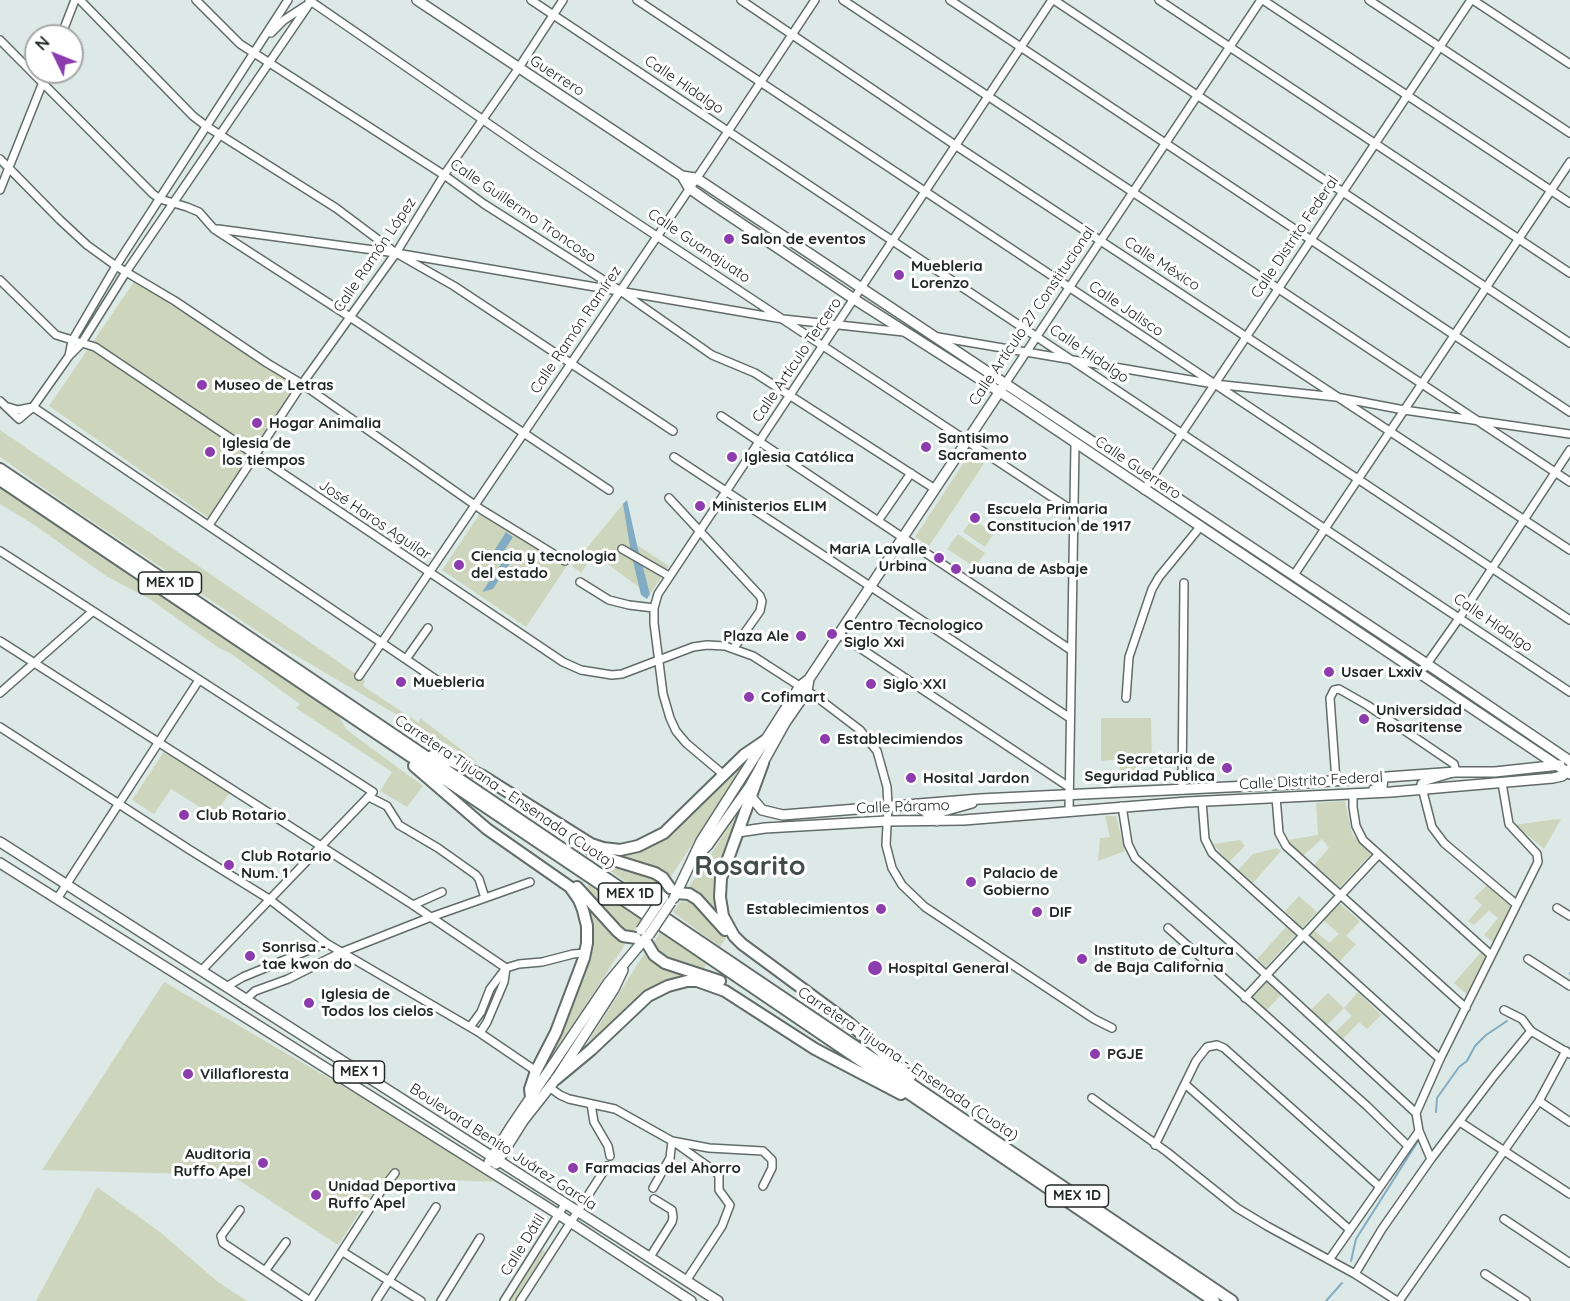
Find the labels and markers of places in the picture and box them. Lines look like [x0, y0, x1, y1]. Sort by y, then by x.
place label: Salon de eventos [741, 230, 866, 248]
marker: Salon de eventos [722, 232, 736, 246]
place label: Muebleria Lorenzo [911, 257, 983, 292]
marker: Muebleria Lorenzo [892, 268, 906, 282]
place label: Museo de Letras [214, 376, 334, 394]
marker: Museo de Letras [195, 378, 209, 392]
place label: Hogar Animalia [269, 414, 381, 432]
marker: Hogar Animalia [250, 416, 264, 430]
place label: Santisimo Sacramento [938, 429, 1027, 464]
place label: Iglesia de los tiempos [222, 434, 305, 469]
marker: Santisimo Sacramento [919, 440, 933, 454]
marker: Iglesia de los tiempos [203, 445, 217, 459]
place label: Iglesia Católica [744, 448, 854, 466]
marker: Iglesia Católica [725, 450, 739, 464]
place label: Ministerios ELIM [712, 497, 827, 515]
marker: Ministerios ELIM [693, 499, 707, 513]
place label: Escuela Primaria Constitucion de 1917 [987, 500, 1131, 535]
marker: Escuela Primaria Constitucion de 1917 [968, 511, 982, 525]
place label: MariA Lavalle Urbina [829, 540, 927, 575]
place label: Ciencia y tecnologia del estado [471, 547, 616, 582]
marker: MariA Lavalle Urbina [932, 551, 946, 565]
marker: Ciencia y tecnologia del estado [452, 558, 466, 572]
place label: Juana de Asbaje [968, 560, 1088, 578]
marker: Juana de Asbaje [949, 562, 963, 576]
place label: Centro Tecnologico Siglo Xxi [844, 616, 983, 651]
place label: Plaza Ale [723, 627, 789, 645]
marker: Centro Tecnologico Siglo Xxi [825, 627, 839, 641]
marker: Plaza Ale [794, 629, 808, 643]
place label: Usaer Lxxiv [1341, 663, 1423, 681]
marker: Usaer Lxxiv [1322, 665, 1336, 679]
place label: Muebleria [413, 673, 485, 691]
marker: Muebleria [394, 675, 408, 689]
place label: Siglo XXI [883, 675, 946, 693]
marker: Siglo XXI [864, 677, 878, 691]
place label: Cofimart [761, 688, 826, 706]
marker: Cofimart [742, 690, 756, 704]
place label: Universidad Rosaritense [1376, 701, 1462, 736]
marker: Universidad Rosaritense [1357, 712, 1371, 726]
place label: Establecimiendos [837, 730, 963, 748]
marker: Establecimiendos [818, 732, 832, 746]
place label: Secretaria de Seguridad Publica [1085, 750, 1215, 785]
marker: Secretaria de Seguridad Publica [1220, 761, 1234, 775]
place label: Hosital Jardon [923, 769, 1029, 787]
marker: Hosital Jardon [904, 771, 918, 785]
place label: Club Rotario [196, 806, 286, 824]
marker: Club Rotario [177, 808, 191, 822]
place label: Club Rotario Num. 1 [241, 847, 331, 882]
marker: Club Rotario Num. 1 [222, 858, 236, 872]
place label: Palacio de Gobierno [983, 864, 1058, 899]
marker: Palacio de Gobierno [964, 875, 978, 889]
place label: Establecimientos [746, 900, 869, 918]
marker: Establecimientos [874, 902, 888, 916]
place label: DIF [1049, 903, 1072, 921]
marker: DIF [1030, 905, 1044, 919]
place label: Sonrisa - tae kwon do [262, 938, 352, 973]
place label: Instituto de Cultura de Baja California [1094, 941, 1234, 976]
marker: Sonrisa - tae kwon do [243, 949, 257, 963]
marker: Instituto de Cultura de Baja California [1075, 952, 1089, 966]
marker: Hospital General [866, 959, 884, 977]
place label: Hospital General [888, 959, 1009, 977]
place label: Iglesia de Todos los cielos [321, 985, 434, 1020]
marker: Iglesia de Todos los cielos [302, 996, 316, 1010]
place label: PGJE [1107, 1045, 1143, 1063]
marker: PGJE [1088, 1047, 1102, 1061]
place label: Villafloresta [200, 1065, 289, 1083]
marker: Villafloresta [181, 1067, 195, 1081]
place label: Auditoria Ruffo Apel [173, 1145, 251, 1180]
marker: Auditoria Ruffo Apel [256, 1156, 270, 1170]
place label: Farmacias del Ahorro [585, 1159, 741, 1177]
marker: Farmacias del Ahorro [566, 1161, 580, 1175]
place label: Unidad Deportiva Ruffo Apel [328, 1177, 456, 1212]
marker: Unidad Deportiva Ruffo Apel [309, 1188, 323, 1202]

